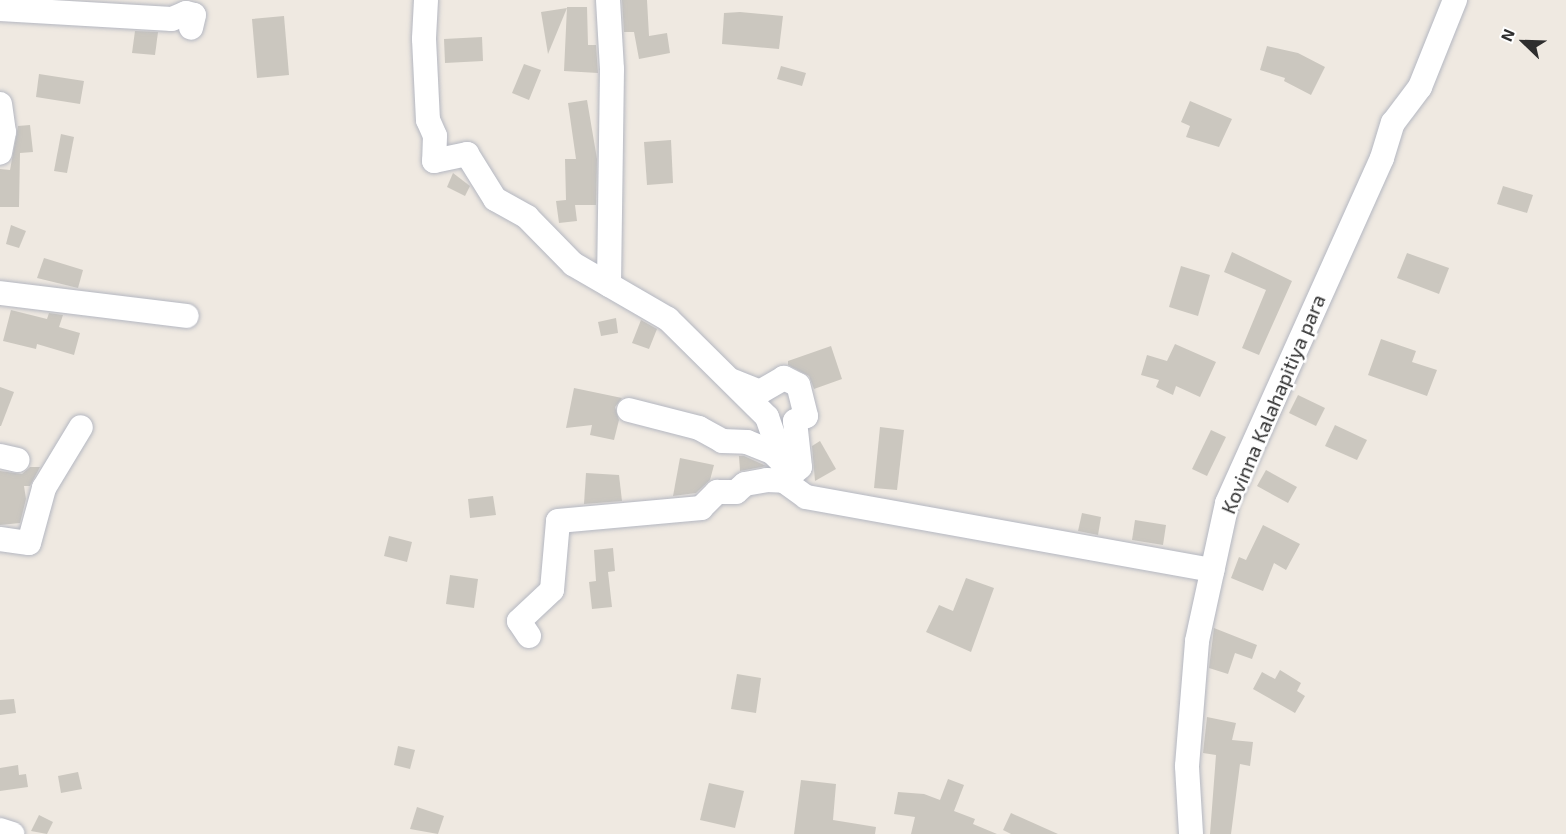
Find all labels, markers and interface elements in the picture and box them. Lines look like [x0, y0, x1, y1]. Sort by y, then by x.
north arrow [1494, 12, 1554, 72]
text: N [1496, 26, 1518, 44]
street label: Kovinna Kalahapitiya para [1216, 291, 1330, 517]

